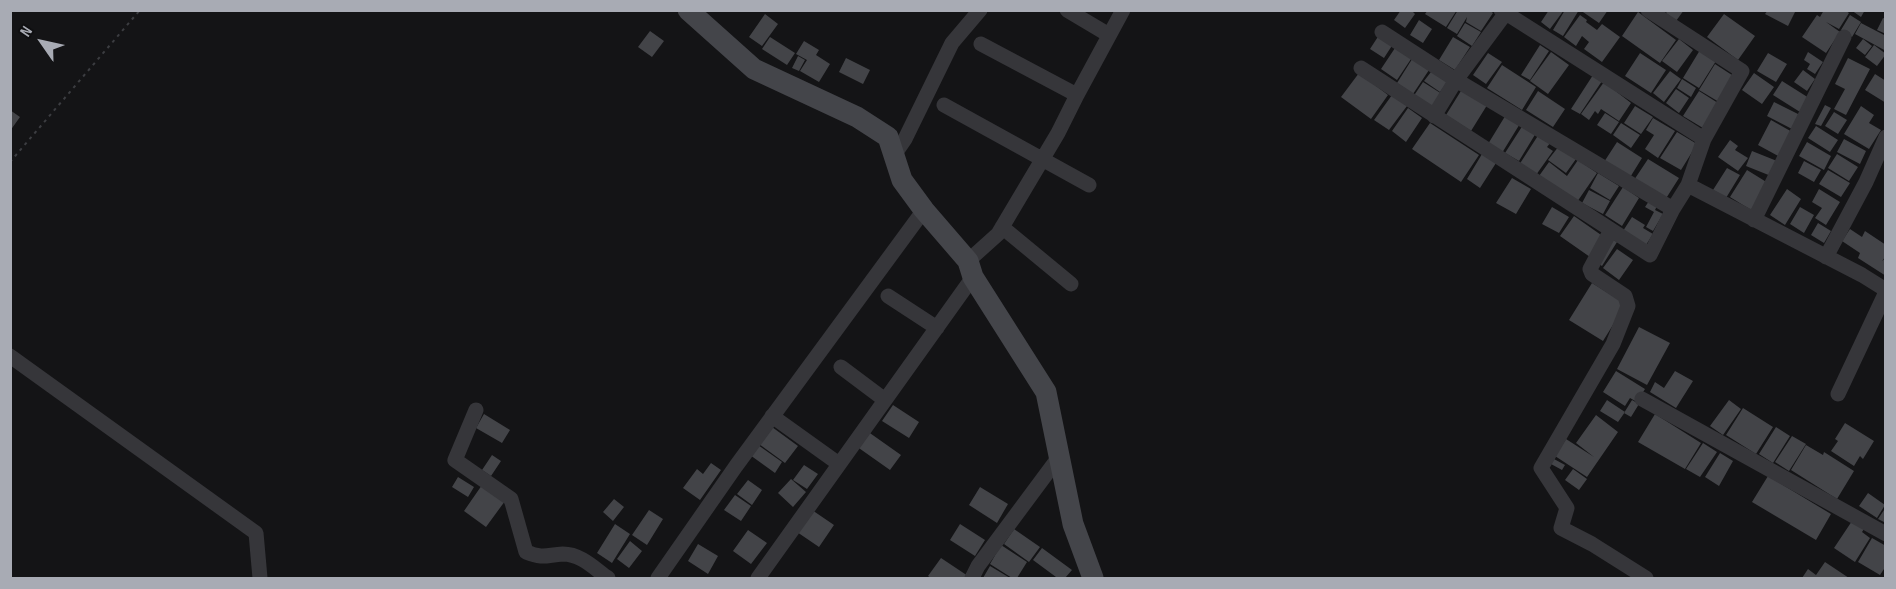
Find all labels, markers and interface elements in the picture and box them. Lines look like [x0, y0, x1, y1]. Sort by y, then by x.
north arrow [12, 12, 72, 72]
text: N [16, 23, 37, 41]

